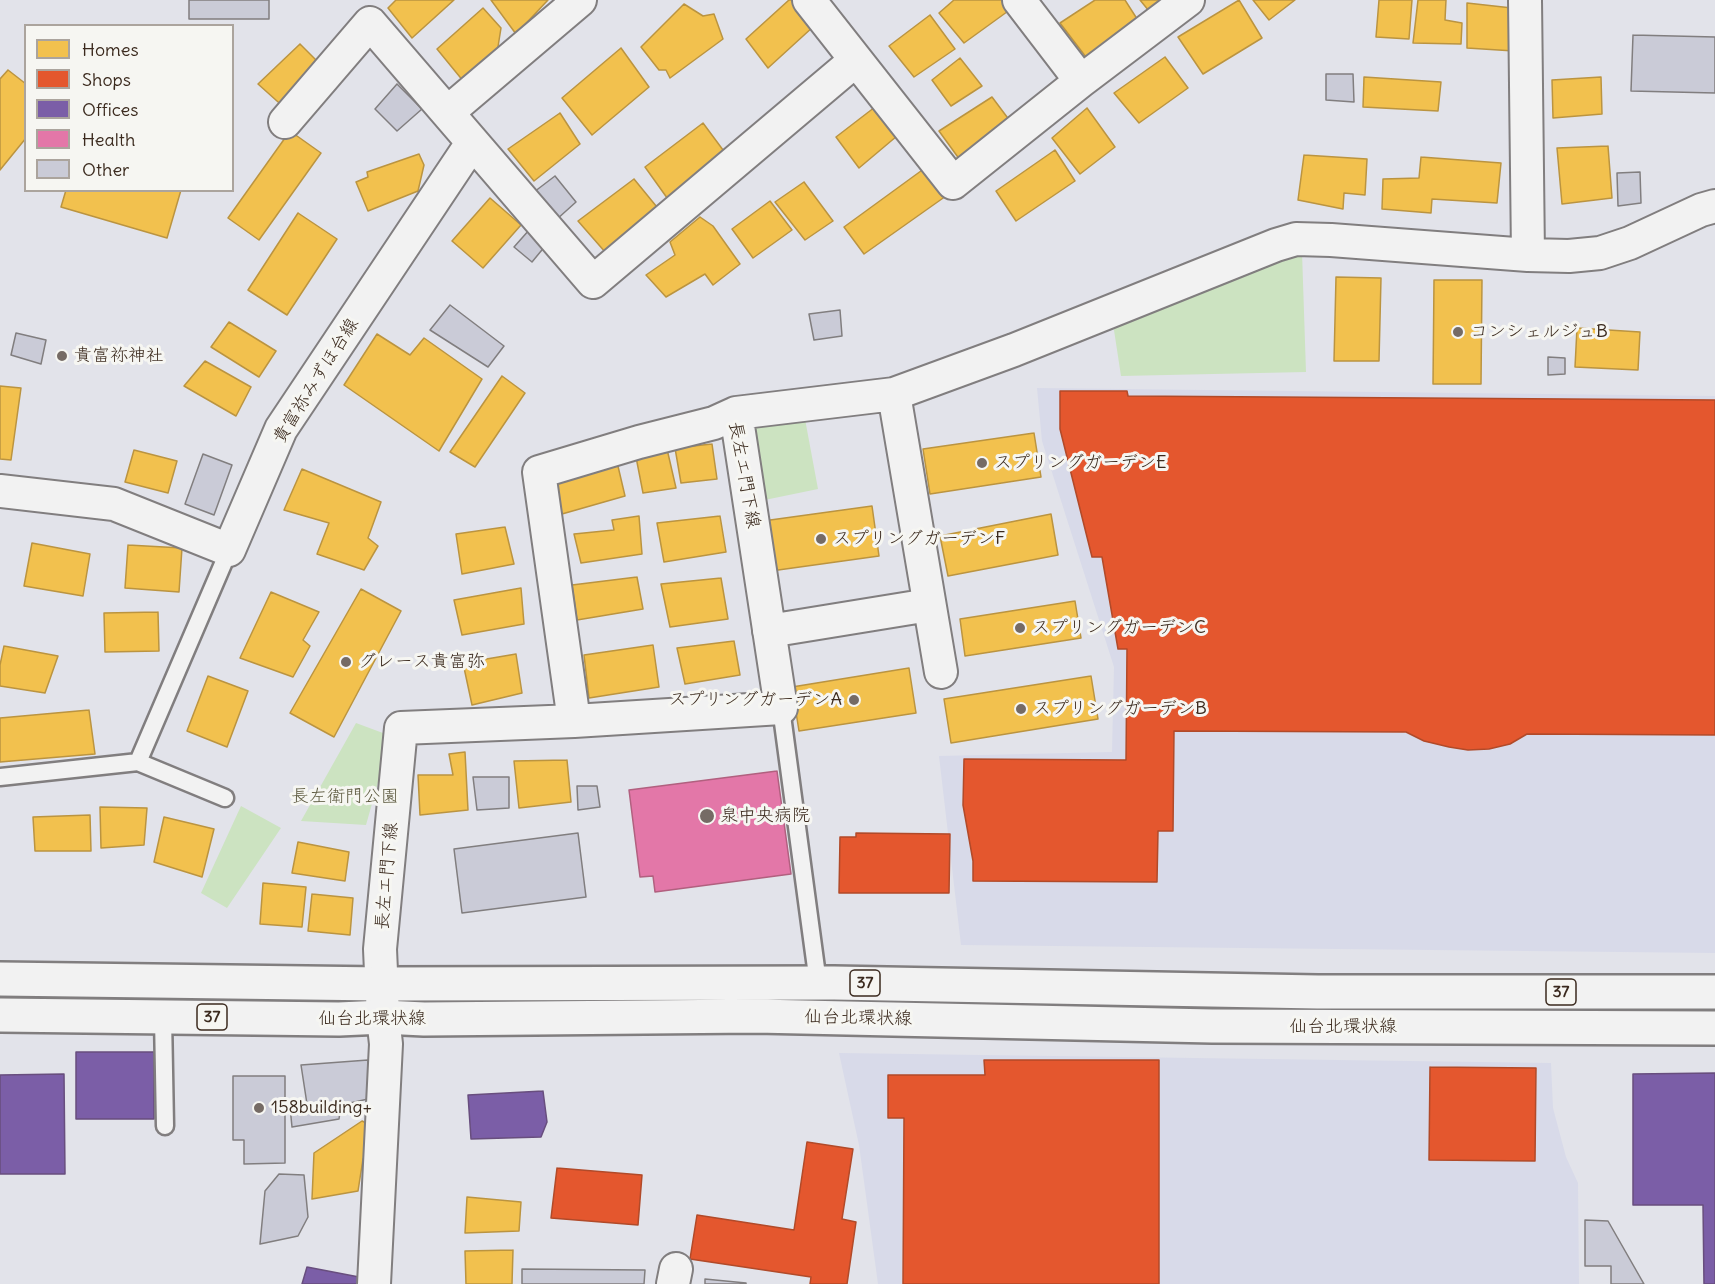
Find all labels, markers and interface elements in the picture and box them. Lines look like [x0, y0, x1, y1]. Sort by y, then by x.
legend [24, 24, 234, 192]
text: Homes [82, 38, 139, 61]
text: Shops [82, 68, 131, 91]
text: Offices [82, 98, 138, 121]
text: Health [82, 128, 135, 151]
text: Other [82, 158, 129, 181]
street label: 貴富祢みずほ台線 [269, 314, 363, 448]
place label: コンシェルジュB [1470, 321, 1608, 343]
marker: コンシェルジュB [1451, 325, 1465, 339]
place label: 貴富祢神社 [74, 345, 164, 367]
marker: 貴富祢神社 [55, 349, 69, 363]
street label: 長左エ門下線 [724, 420, 764, 530]
place label: スプリングガーデンE [994, 452, 1167, 474]
marker: スプリングガーデンE [975, 456, 989, 470]
place label: スプリングガーデンF [833, 528, 1005, 550]
marker: スプリングガーデンF [814, 532, 828, 546]
place label: スプリングガーデンC [1032, 617, 1206, 639]
marker: スプリングガーデンC [1013, 621, 1027, 635]
place label: グレース貴富弥 [358, 651, 485, 673]
marker: グレース貴富弥 [339, 655, 353, 669]
place label: スプリングガーデンA [668, 689, 842, 711]
marker: スプリングガーデンA [847, 693, 861, 707]
place label: スプリングガーデンB [1033, 698, 1207, 720]
marker: スプリングガーデンB [1014, 702, 1028, 716]
park label: 長左衛門公園 [291, 786, 399, 808]
place label: 泉中央病院 [720, 805, 810, 827]
marker: 泉中央病院 [698, 807, 716, 825]
street label: 長左エ門下線 [372, 821, 402, 931]
road number: 37 [850, 970, 880, 996]
road number: 37 [1546, 979, 1576, 1005]
road number: 37 [197, 1004, 227, 1030]
street label: 仙台北環状線 [804, 1006, 912, 1030]
street label: 仙台北環状線 [318, 1008, 426, 1030]
street label: 仙台北環状線 [1289, 1016, 1397, 1038]
place label: 158building+ [271, 1097, 372, 1119]
marker: 158building+ [252, 1101, 266, 1115]

